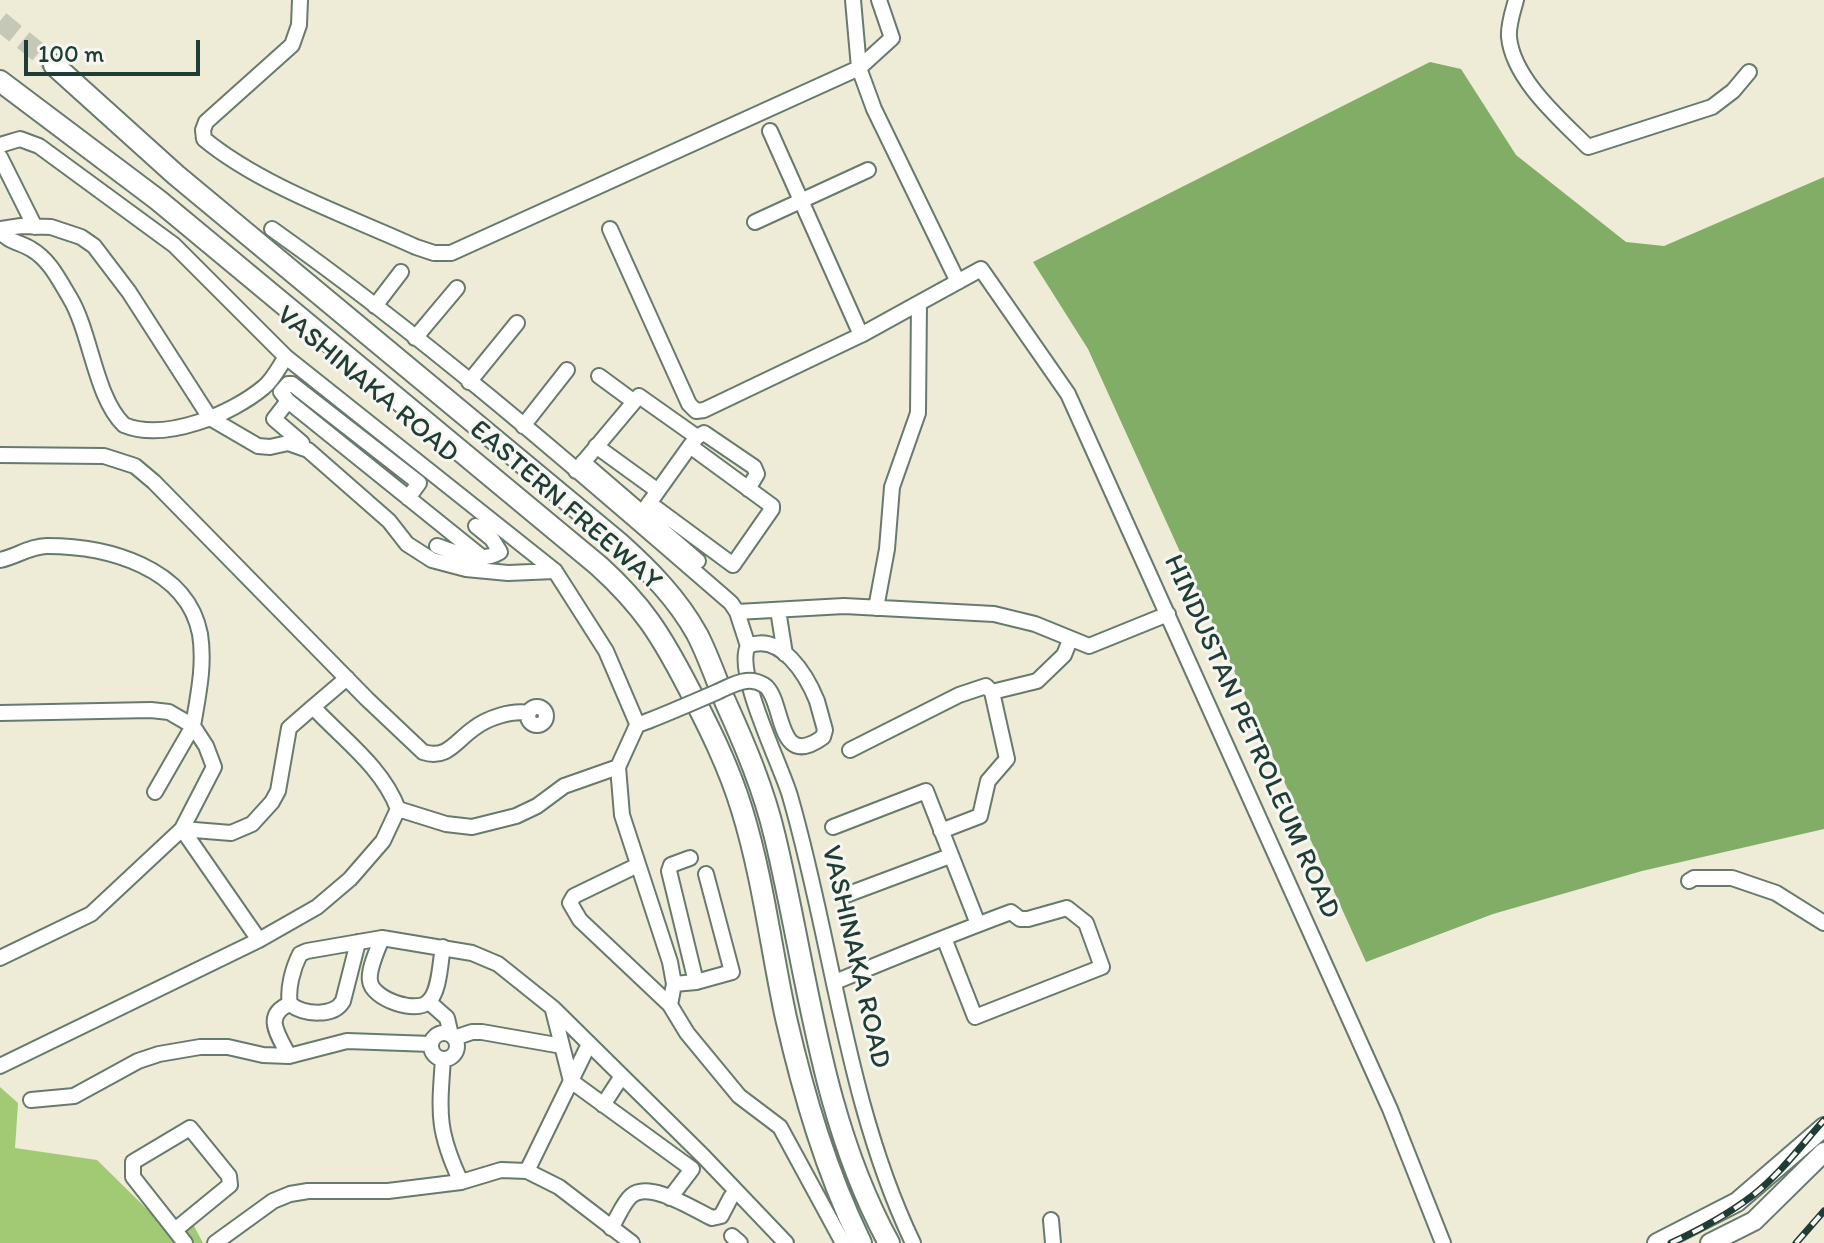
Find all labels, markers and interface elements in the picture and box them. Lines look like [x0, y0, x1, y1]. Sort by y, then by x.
scale bar [28, 24, 204, 74]
text: 100 m [38, 39, 104, 68]
street label: VASHINAKA ROAD [269, 299, 465, 471]
street label: EASTERN FREEWAY [462, 413, 668, 599]
street label: HINDUSTAN PETROLEUM ROAD [1155, 550, 1347, 924]
street label: VASHINAKA ROAD [813, 842, 897, 1072]

